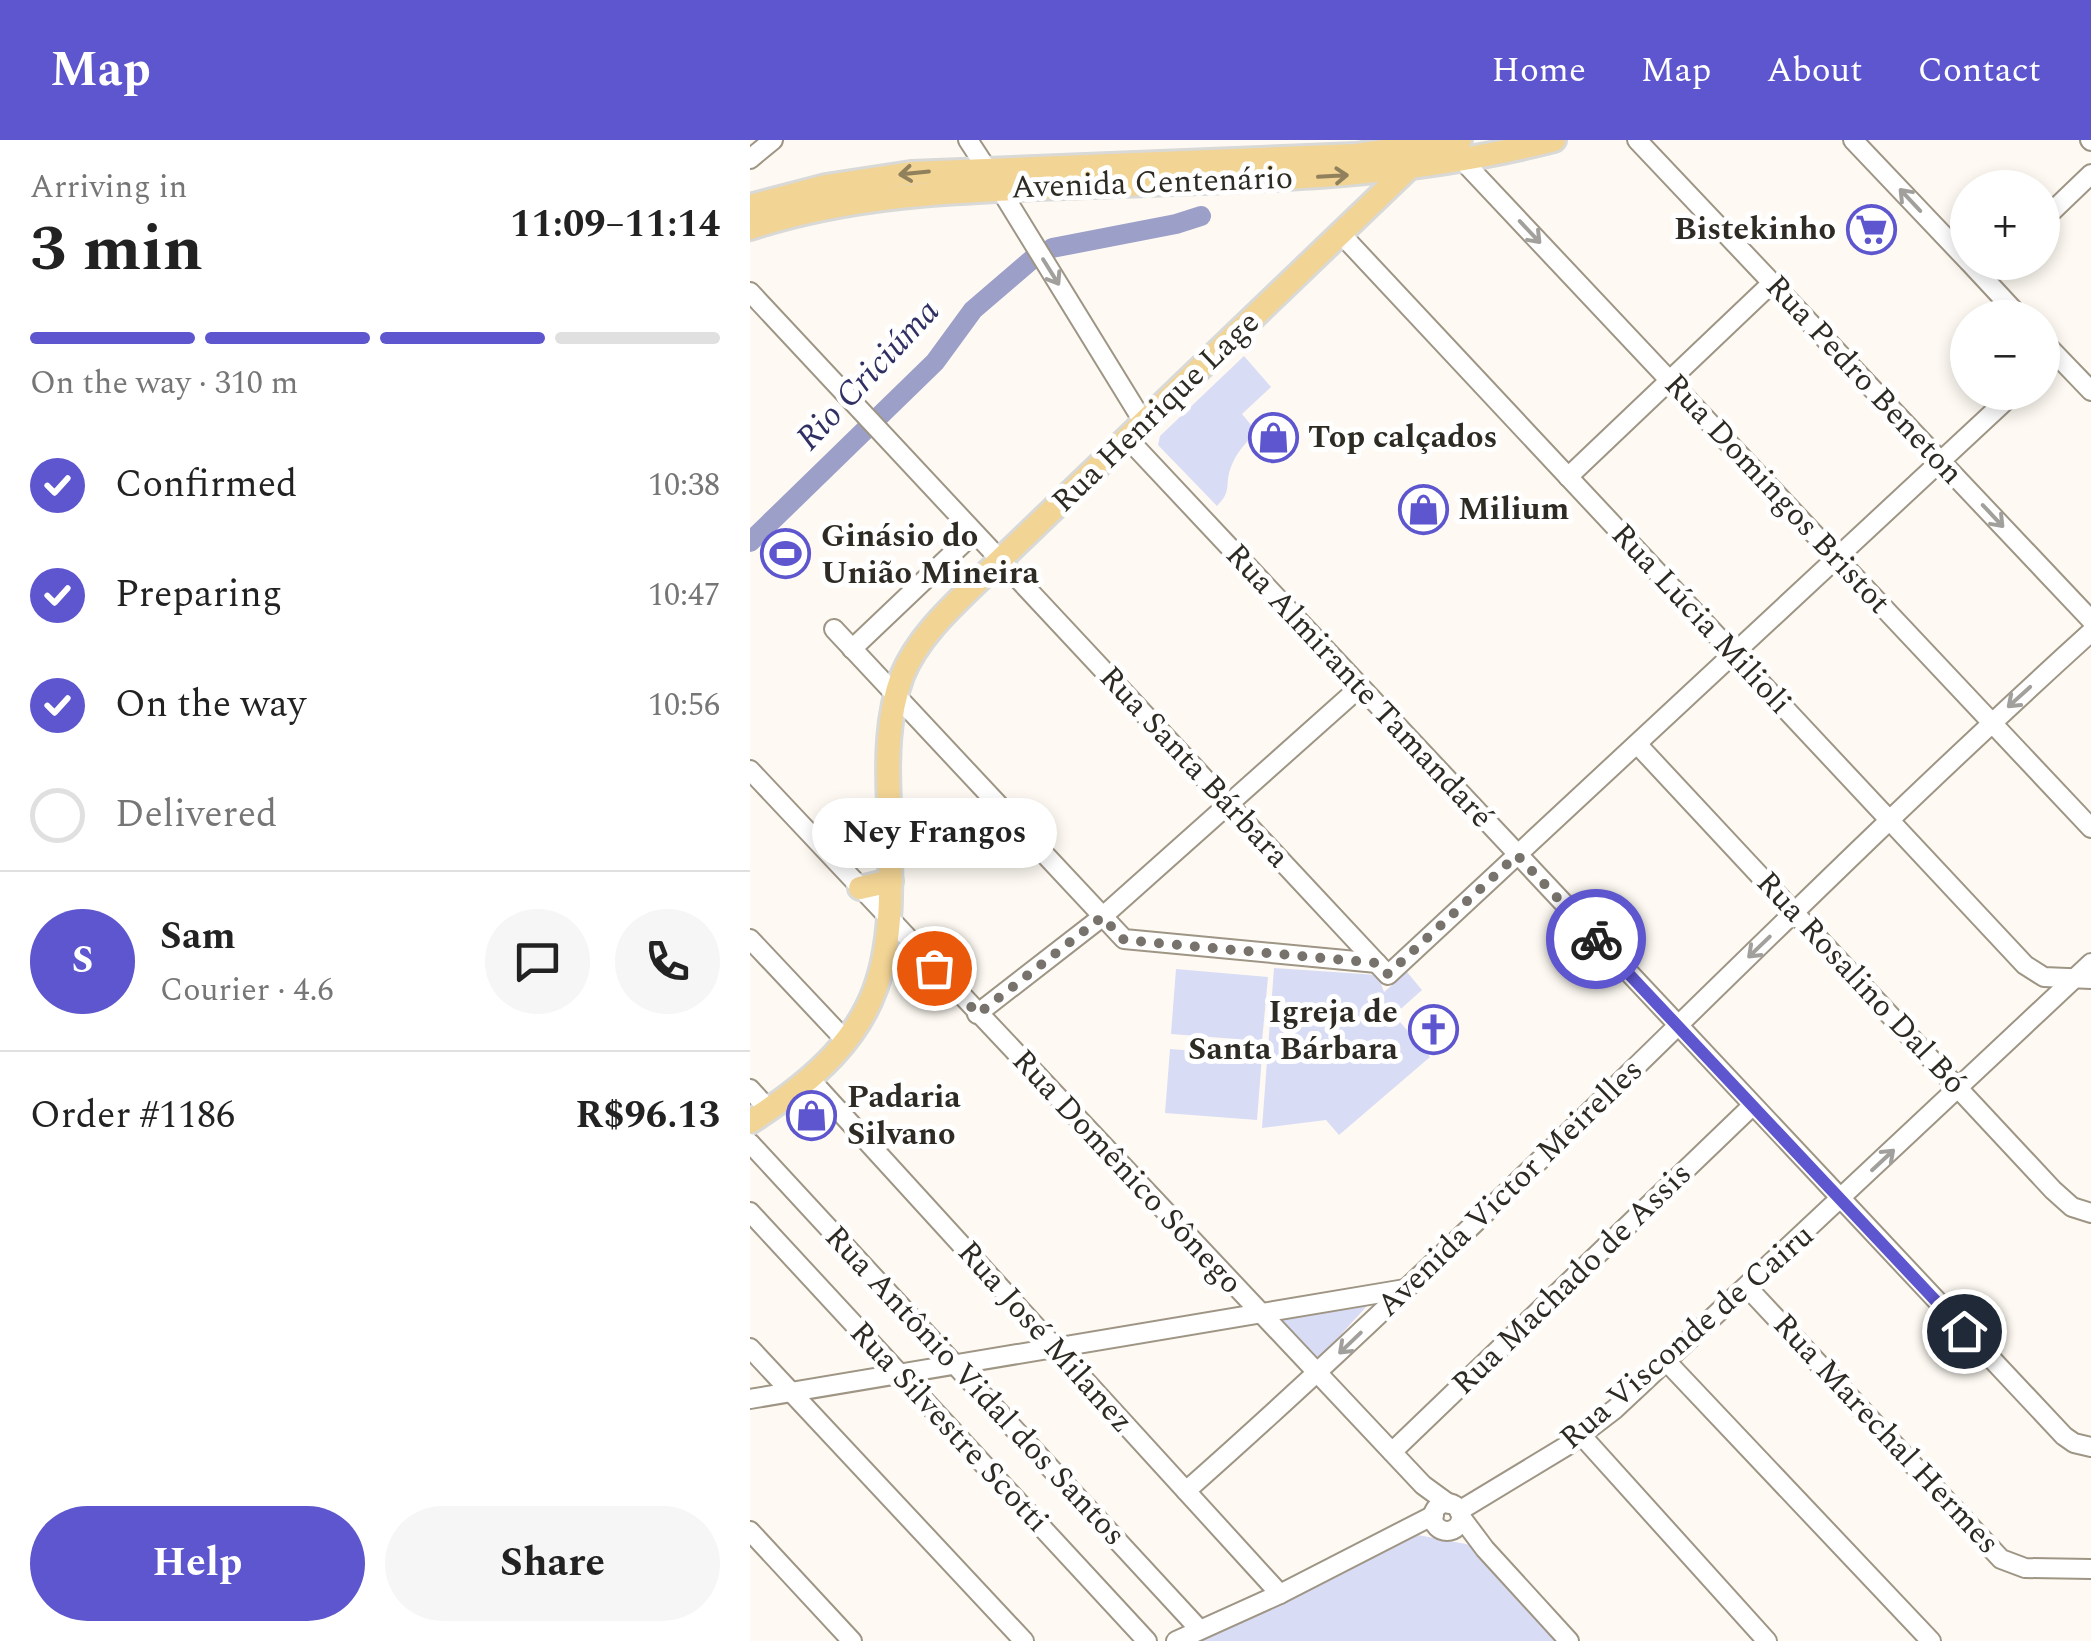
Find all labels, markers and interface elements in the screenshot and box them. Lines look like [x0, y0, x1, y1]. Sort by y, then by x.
text: Map [50, 34, 151, 107]
text: Home [1492, 44, 1586, 97]
text: Map [1641, 44, 1711, 97]
text: About [1766, 44, 1863, 97]
text: Contact [1918, 44, 2041, 97]
street label: Avenida Centenário [1010, 154, 1294, 212]
text: Arriving in [30, 163, 187, 212]
one-way arrow [898, 164, 930, 183]
one-way arrow [1317, 166, 1349, 185]
map controls [1950, 170, 2060, 410]
button: + [1950, 170, 2060, 280]
one-way arrow [1898, 189, 1922, 213]
text: 11:09–11:14 [510, 196, 720, 254]
text: 3 min [30, 200, 203, 299]
supermarket icon: Bistekinho [1845, 203, 1897, 255]
place label: Bistekinho [1674, 205, 1836, 254]
one-way arrow [1518, 219, 1542, 243]
one-way arrow [1041, 257, 1062, 286]
street label: Rua Pedro Beneton [1753, 264, 1975, 496]
water label: Rio Criciúma [783, 287, 953, 463]
street label: Rua Henrique Lage [1041, 300, 1271, 524]
button: − [1950, 300, 2060, 410]
text: On the way · 310 m [30, 359, 298, 408]
street label: Rua Domingos Bristot [1652, 362, 1902, 626]
shop icon: Top calçados [1247, 411, 1299, 463]
place label: Top calçados [1308, 413, 1497, 462]
text: Confirmed [115, 456, 297, 514]
icon: check [30, 458, 85, 513]
text: 10:38 [648, 461, 720, 510]
shop icon: Milium [1397, 483, 1449, 535]
place label: Milium [1458, 485, 1569, 534]
one-way arrow [1981, 503, 2004, 528]
place label: Ginásio do União Mineira [821, 512, 1039, 598]
street label: Rua Lúcia Milioli [1599, 512, 1803, 726]
sports icon: Ginásio do União Mineira [760, 528, 812, 580]
street label: Rua Almirante Tamandaré [1213, 532, 1505, 840]
text: Preparing [115, 566, 282, 624]
icon: check [30, 568, 85, 623]
text: 10:47 [648, 571, 720, 620]
street label: Rua Santa Bárbara [1087, 655, 1301, 880]
text: On the way [115, 676, 306, 734]
icon: check [30, 678, 85, 733]
text: 10:56 [648, 681, 720, 730]
one-way arrow [2007, 685, 2032, 708]
text: Delivered [115, 786, 277, 844]
callout: Ney Frangos [811, 798, 1056, 868]
text: Ney Frangos [843, 808, 1026, 857]
street label: Rua Rosalino Dal Bó [1744, 860, 1978, 1106]
courier [1546, 889, 1646, 989]
text: Sam [160, 908, 236, 966]
button: chat [485, 909, 590, 1014]
button: phone [615, 909, 720, 1014]
icon: bike [1569, 912, 1624, 967]
pin [892, 926, 977, 1011]
text: S [72, 932, 93, 990]
one-way arrow [1748, 934, 1772, 958]
icon: bag [907, 941, 962, 996]
text: Courier · 4.6 [160, 966, 333, 1015]
place label: Igreja de Santa Bárbara [1188, 988, 1399, 1074]
church icon: Igreja de Santa Bárbara [1407, 1004, 1459, 1056]
street label: Rua Domênico Sônego [1000, 1038, 1254, 1306]
street label: Avenida Victor Meirelles [1366, 1047, 1654, 1329]
place label: Padaria Silvano [847, 1073, 961, 1159]
text: Order #1186 [30, 1087, 235, 1145]
text: R$96.13 [576, 1087, 720, 1145]
shop icon: Padaria Silvano [786, 1089, 838, 1141]
one-way arrow [1870, 1149, 1895, 1172]
street label: Rua Machado de Assis [1441, 1151, 1703, 1407]
street label: Rua Visconde de Cairu [1549, 1212, 1825, 1462]
street label: Rua Antônio Vidal dos Santos [813, 1214, 1137, 1558]
street label: Rua José Milanez [945, 1230, 1145, 1444]
pin [1922, 1289, 2007, 1374]
street label: Rua Marechal Hermes [1761, 1302, 2011, 1566]
icon: home [1937, 1304, 1992, 1359]
street label: Rua Silvestre Scotti [838, 1310, 1060, 1544]
one-way arrow [1338, 1331, 1362, 1355]
button: Help [30, 1506, 365, 1621]
button: Share [385, 1506, 720, 1621]

